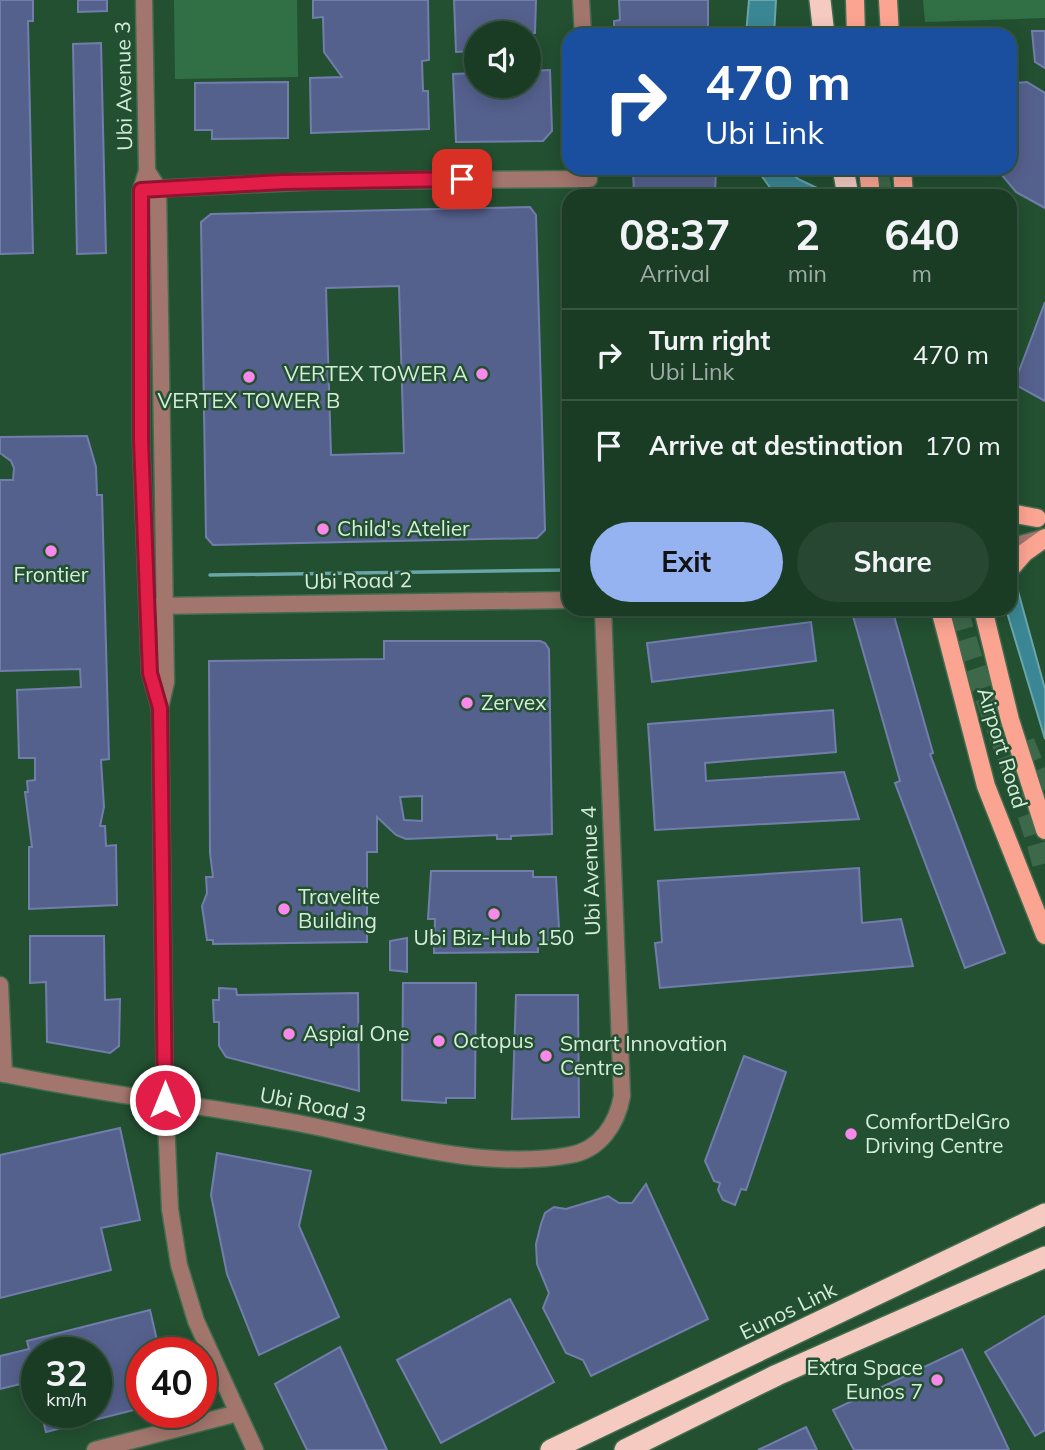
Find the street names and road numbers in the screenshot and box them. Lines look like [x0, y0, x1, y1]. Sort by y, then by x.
street label: Ubi Avenue 3 [109, 21, 137, 151]
street label: Ubi Road 2 [304, 566, 412, 594]
street label: Airport Road [972, 684, 1034, 811]
street label: Ubi Avenue 4 [575, 805, 605, 936]
street label: Ubi Road 3 [258, 1081, 369, 1127]
street label: Eunos Link [735, 1275, 840, 1345]

